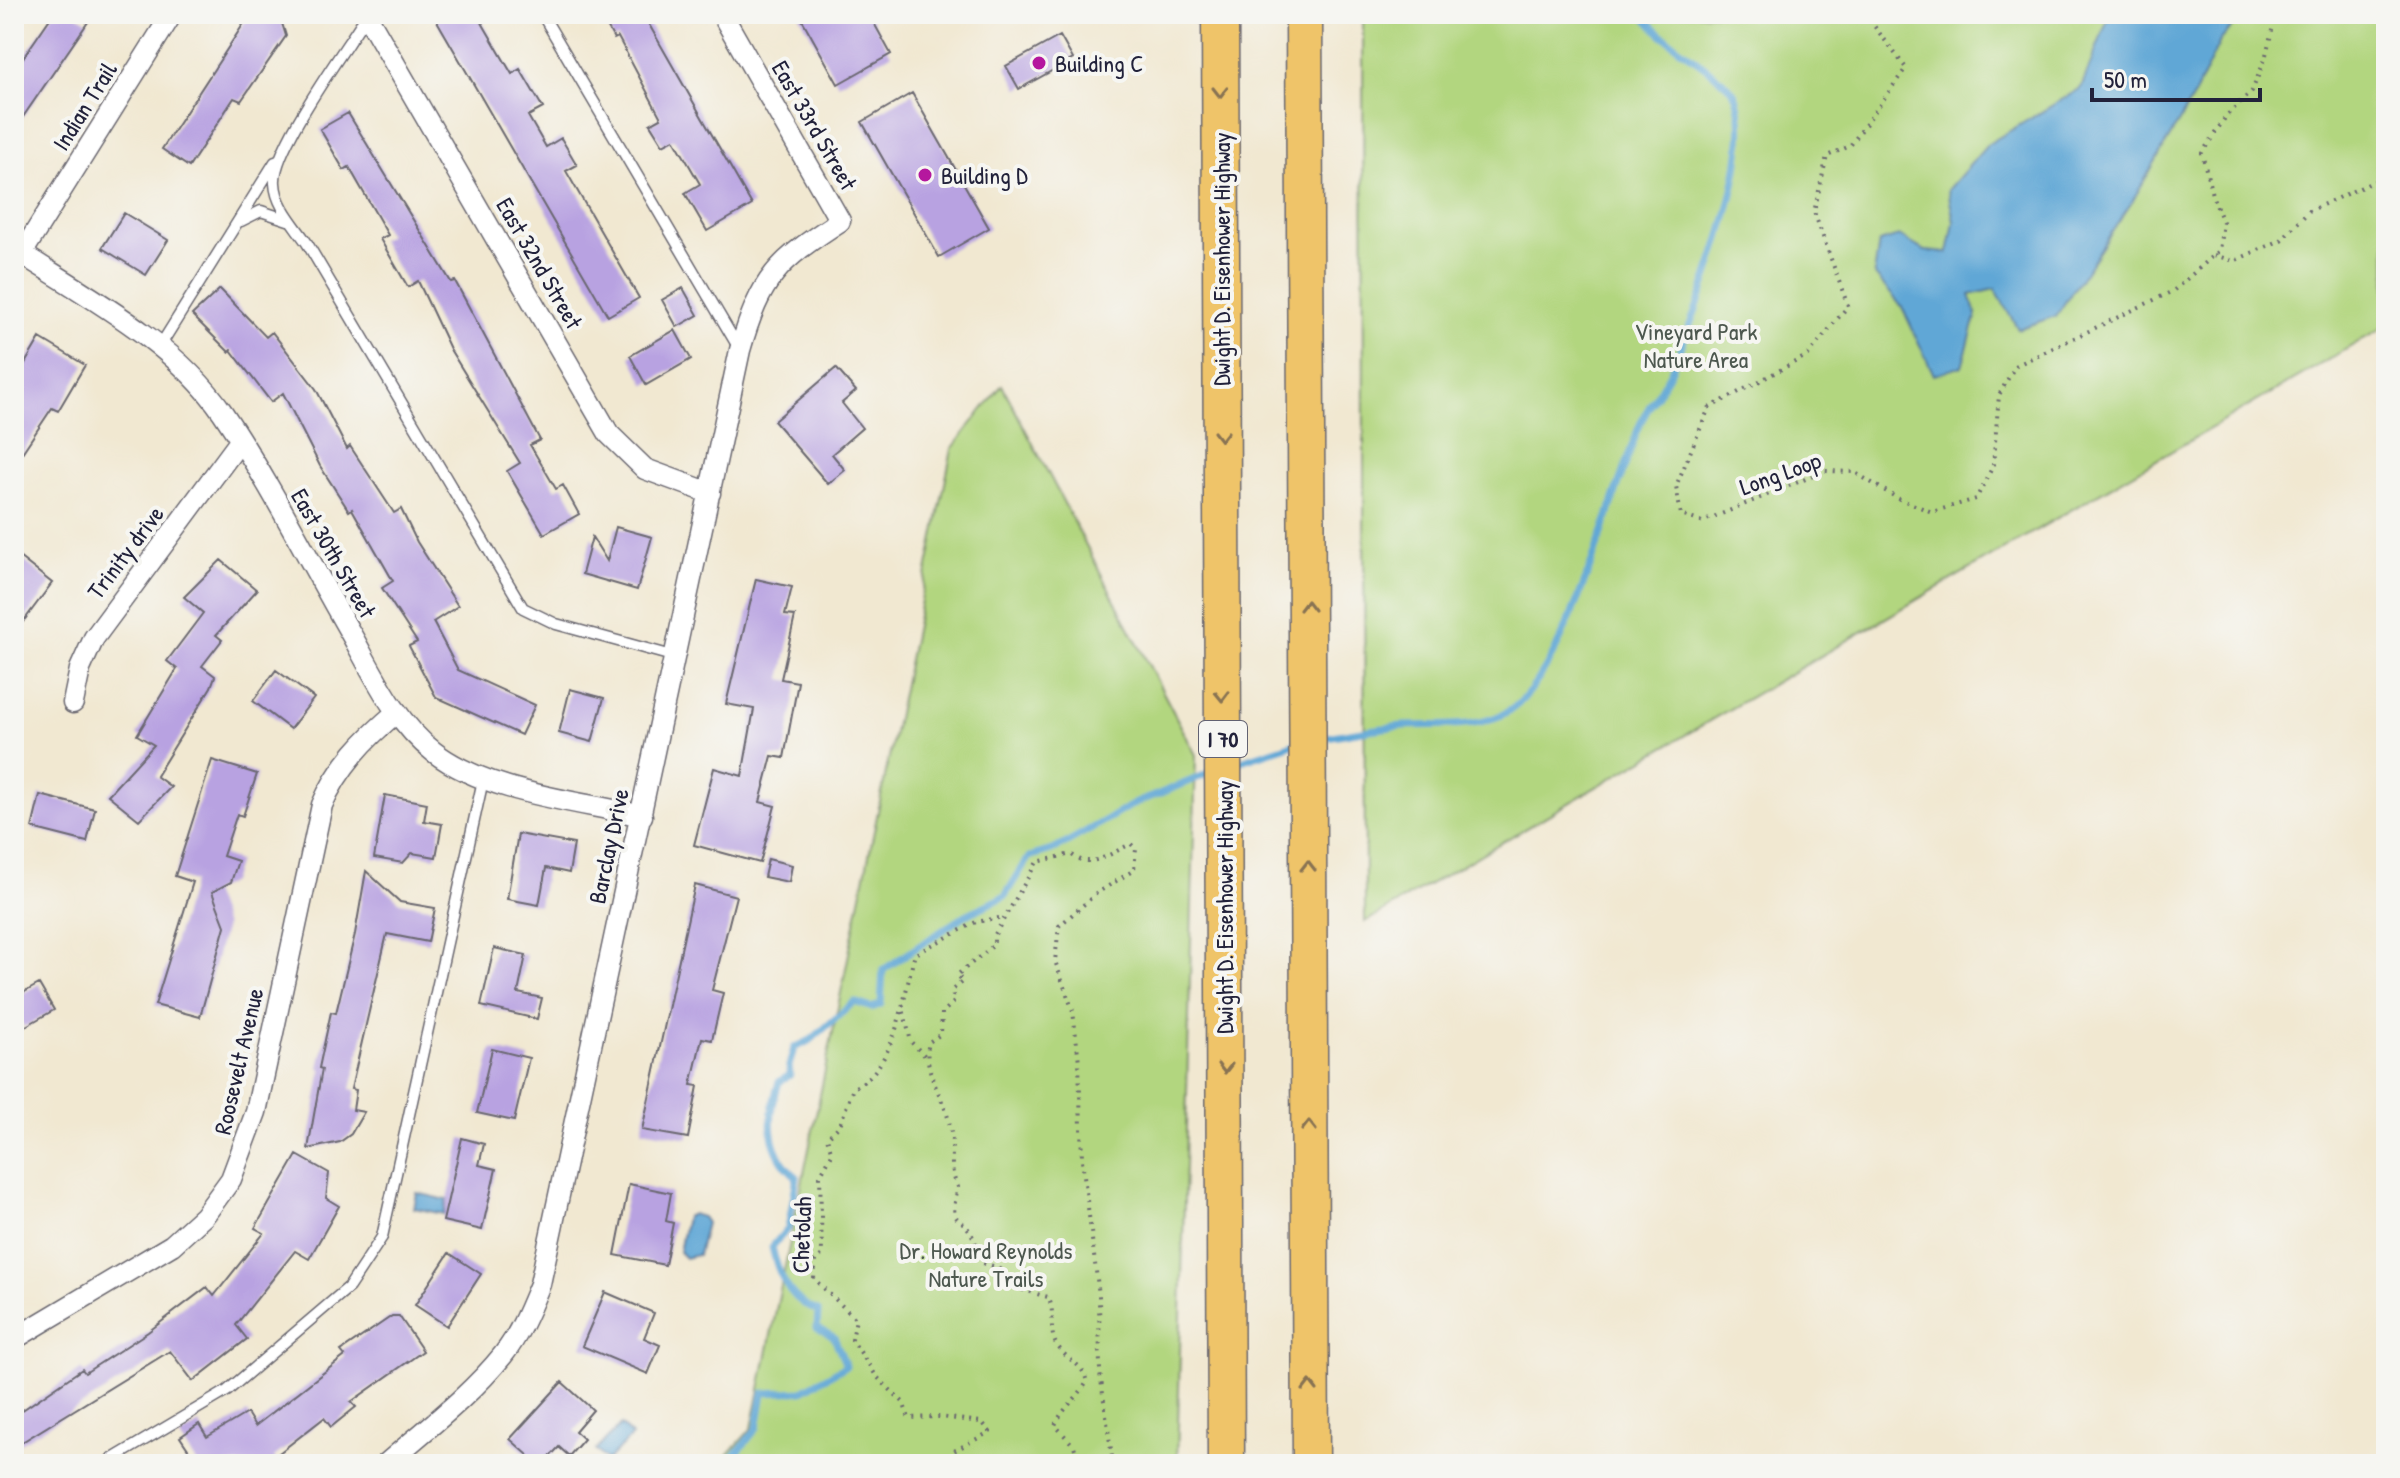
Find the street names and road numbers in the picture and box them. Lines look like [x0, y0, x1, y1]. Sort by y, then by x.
street label: East 33rd Street [765, 54, 865, 196]
street label: Indian Trail [44, 55, 124, 156]
street label: Dwight D. Eisenhower Highway [1205, 132, 1237, 386]
street label: East 32nd Street [489, 192, 591, 335]
street label: Long Loop [1735, 444, 1825, 502]
street label: East 30th Street [284, 483, 384, 624]
street label: Trinity drive [79, 498, 171, 605]
road number: I 70 [1199, 721, 1247, 757]
street label: Dwight D. Eisenhower Highway [1208, 780, 1240, 1034]
street label: Barclay Drive [580, 785, 636, 906]
street label: Roosevelt Avenue [206, 984, 270, 1137]
street label: Chetolah [784, 1196, 818, 1274]

